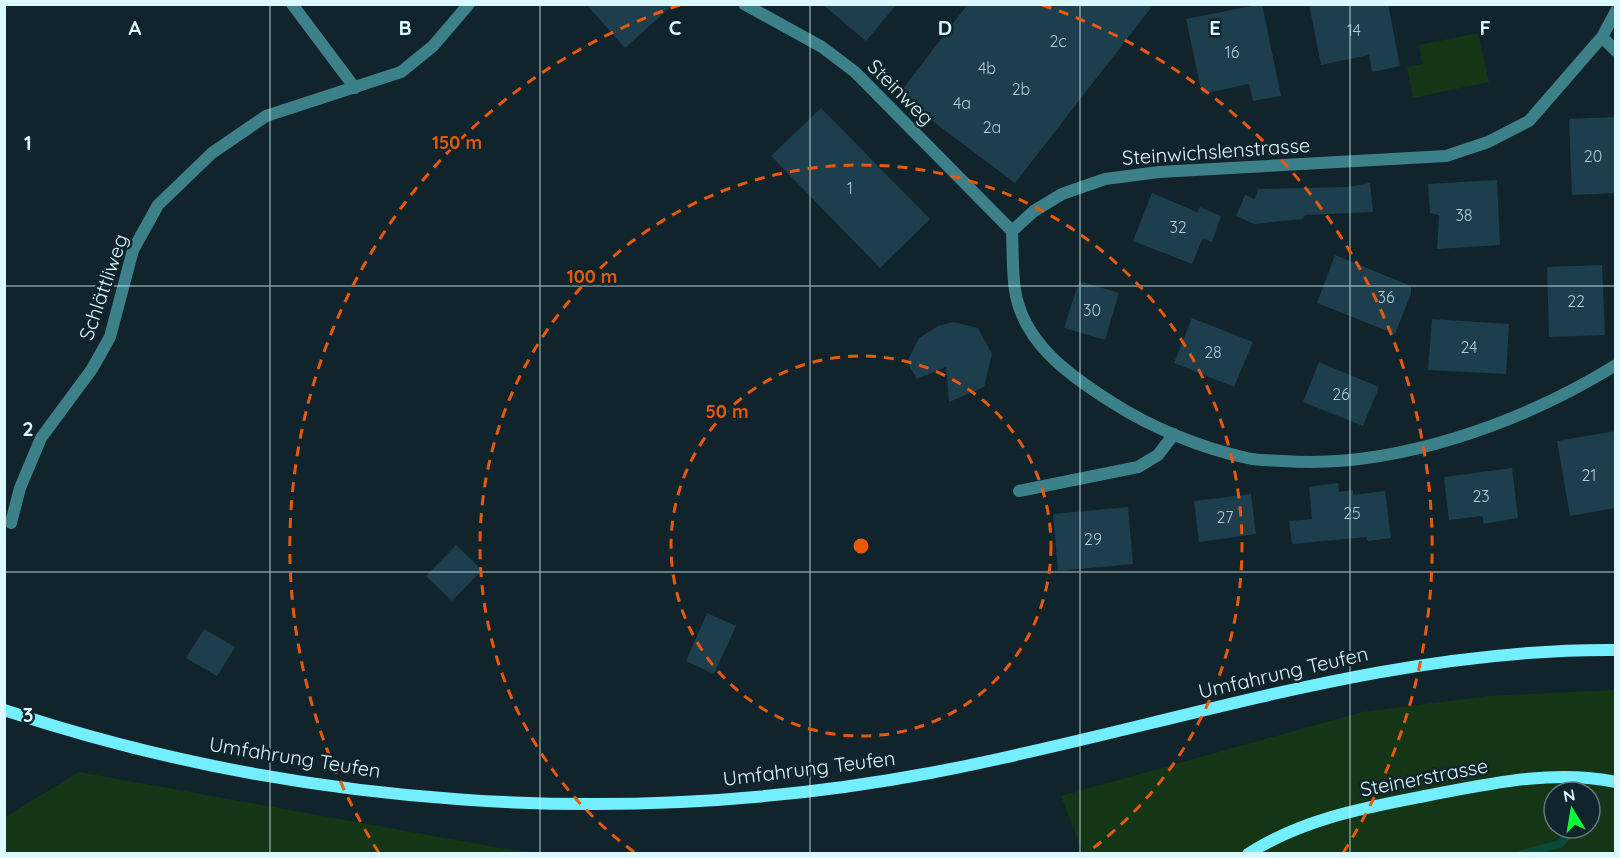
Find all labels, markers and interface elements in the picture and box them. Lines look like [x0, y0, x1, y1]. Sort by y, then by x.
text: A [129, 15, 142, 40]
text: B [398, 15, 412, 40]
text: C [669, 15, 682, 40]
text: D [938, 15, 952, 40]
text: E [1209, 15, 1221, 40]
text: F [1479, 15, 1491, 40]
house number: 14 [1347, 20, 1361, 40]
house number: 2c [1049, 31, 1067, 51]
house number: 16 [1225, 42, 1240, 62]
street label: Steinweg [863, 54, 939, 130]
house number: 4b [978, 58, 996, 78]
house number: 2b [1012, 79, 1030, 99]
house number: 4a [953, 93, 971, 113]
house number: 2a [983, 117, 1001, 137]
text: 1 [24, 130, 32, 155]
text: 150 m [432, 131, 482, 154]
street label: Steinwichslenstrasse [1121, 132, 1311, 170]
house number: 20 [1584, 146, 1602, 166]
house number: 1 [847, 178, 853, 198]
house number: 38 [1455, 205, 1473, 225]
house number: 32 [1169, 217, 1187, 237]
street label: Schlättliweg [73, 231, 133, 343]
text: 100 m [567, 265, 617, 288]
house number: 36 [1378, 287, 1395, 307]
house number: 22 [1567, 291, 1585, 311]
house number: 30 [1083, 300, 1101, 320]
house number: 24 [1460, 337, 1478, 357]
house number: 28 [1204, 342, 1222, 362]
house number: 26 [1332, 384, 1350, 404]
text: 50 m [705, 400, 749, 423]
text: 2 [22, 416, 34, 441]
house number: 21 [1582, 465, 1596, 485]
house number: 23 [1472, 486, 1490, 506]
house number: 25 [1343, 503, 1361, 523]
house number: 27 [1217, 507, 1233, 527]
house number: 29 [1084, 529, 1102, 549]
centre of rings [851, 536, 871, 556]
street label: Umfahrung Teufen [1196, 640, 1370, 704]
text: 3 [23, 702, 33, 727]
street label: Umfahrung Teufen [207, 731, 383, 783]
street label: Umfahrung Teufen [721, 745, 897, 791]
street label: Steinerstrasse [1358, 752, 1490, 802]
north arrow [1542, 780, 1602, 840]
text: N [1561, 784, 1577, 806]

